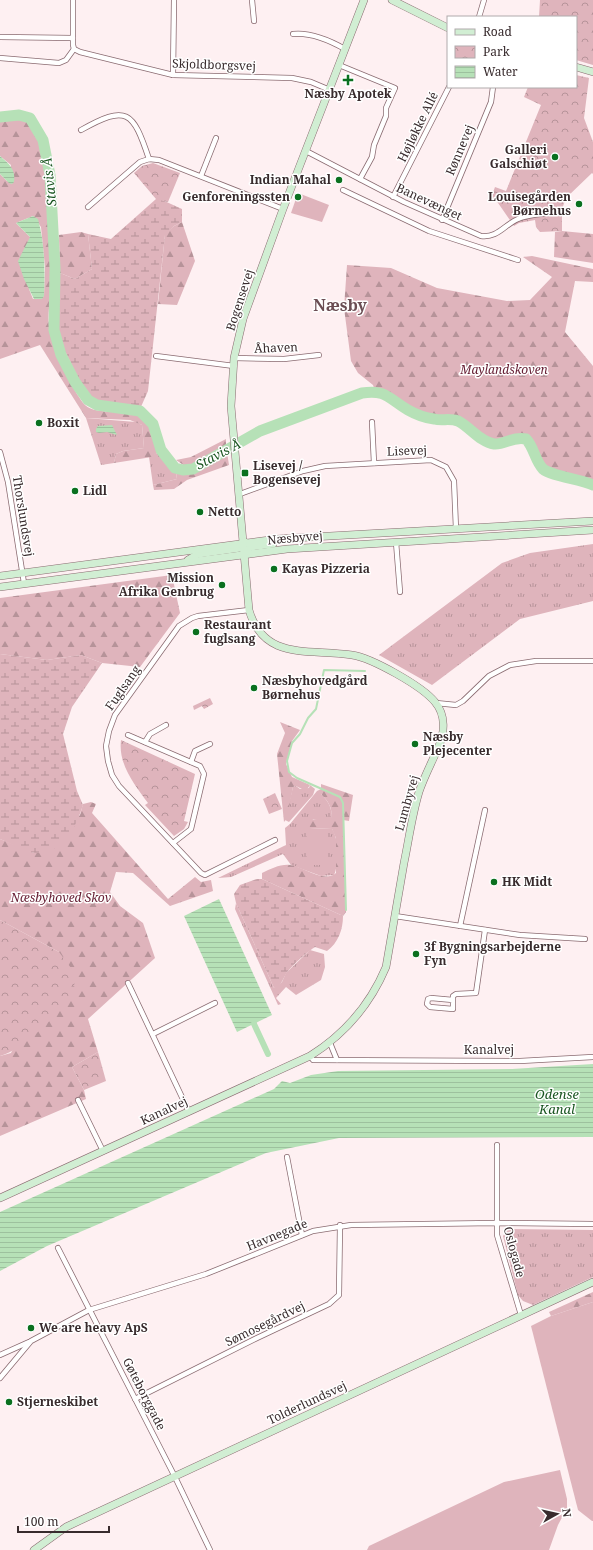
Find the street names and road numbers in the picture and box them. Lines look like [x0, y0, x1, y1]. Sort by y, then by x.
street label: Skjoldborgsvej [172, 55, 256, 74]
street label: Højløkke Allé [393, 89, 442, 165]
street label: Rønnevej [441, 122, 478, 178]
street label: Banevænget [394, 179, 465, 224]
street label: Bogensevej [222, 267, 258, 333]
street label: Åhaven [254, 338, 298, 357]
street label: Lisevej [387, 441, 427, 460]
street label: Thorslundsvej [9, 474, 38, 558]
street label: Næsbyvej [267, 527, 323, 548]
street label: Fuglsang [101, 661, 145, 714]
street label: Lumbyvej [390, 773, 423, 833]
street label: Kanalvej [464, 1041, 514, 1058]
street label: Kanalvej [137, 1092, 190, 1129]
street label: Havnegade [244, 1215, 310, 1254]
street label: Oslogade [500, 1225, 529, 1279]
street label: Sømosegårdvej [222, 1297, 307, 1350]
street label: Gøteborggade [119, 1354, 170, 1433]
street label: Tolderlundsvej [264, 1377, 349, 1428]

